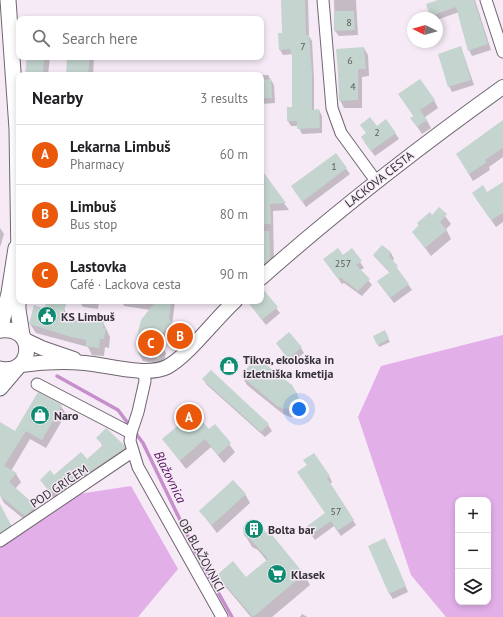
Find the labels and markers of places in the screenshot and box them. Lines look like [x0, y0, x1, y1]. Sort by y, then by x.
public building icon: KS Limbuš [36, 305, 58, 327]
place label: KS Limbuš [61, 309, 115, 324]
pin: B [167, 321, 193, 351]
pin: C [138, 328, 164, 358]
place label: Tikva, ekološka in izletniška kmetija [243, 352, 334, 381]
shop icon: Tikva, ekološka in izletniška kmetija [218, 355, 240, 377]
pin: A [176, 402, 202, 432]
shop icon: Naro [29, 404, 51, 426]
place label: Naro [54, 408, 79, 423]
building icon: Bolta bar [243, 518, 265, 540]
place label: Bolta bar [268, 522, 316, 537]
supermarket icon: Klasek [266, 563, 288, 585]
place label: Klasek [291, 567, 325, 582]

